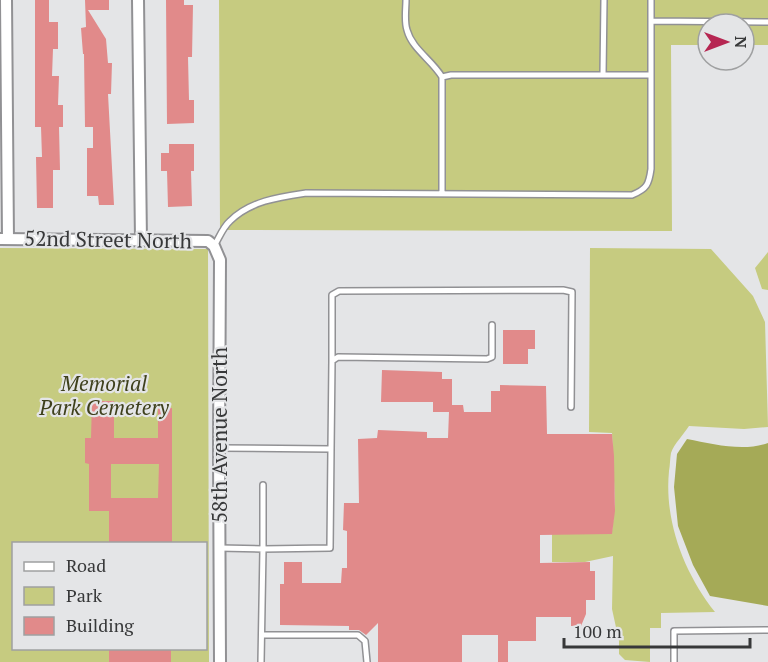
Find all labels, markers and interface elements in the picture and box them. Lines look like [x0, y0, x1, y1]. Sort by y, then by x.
north arrow [696, 12, 756, 72]
text: N [730, 36, 752, 48]
street label: 52nd Street North [24, 224, 192, 254]
street label: 58th Avenue North [205, 347, 233, 523]
park label: Memorial Park Cemetery [38, 369, 169, 421]
legend [12, 542, 207, 650]
text: Road [66, 553, 106, 577]
text: Park [66, 583, 103, 607]
scale bar [564, 611, 750, 649]
text: Building [66, 613, 134, 637]
text: 100 m [573, 619, 622, 643]

